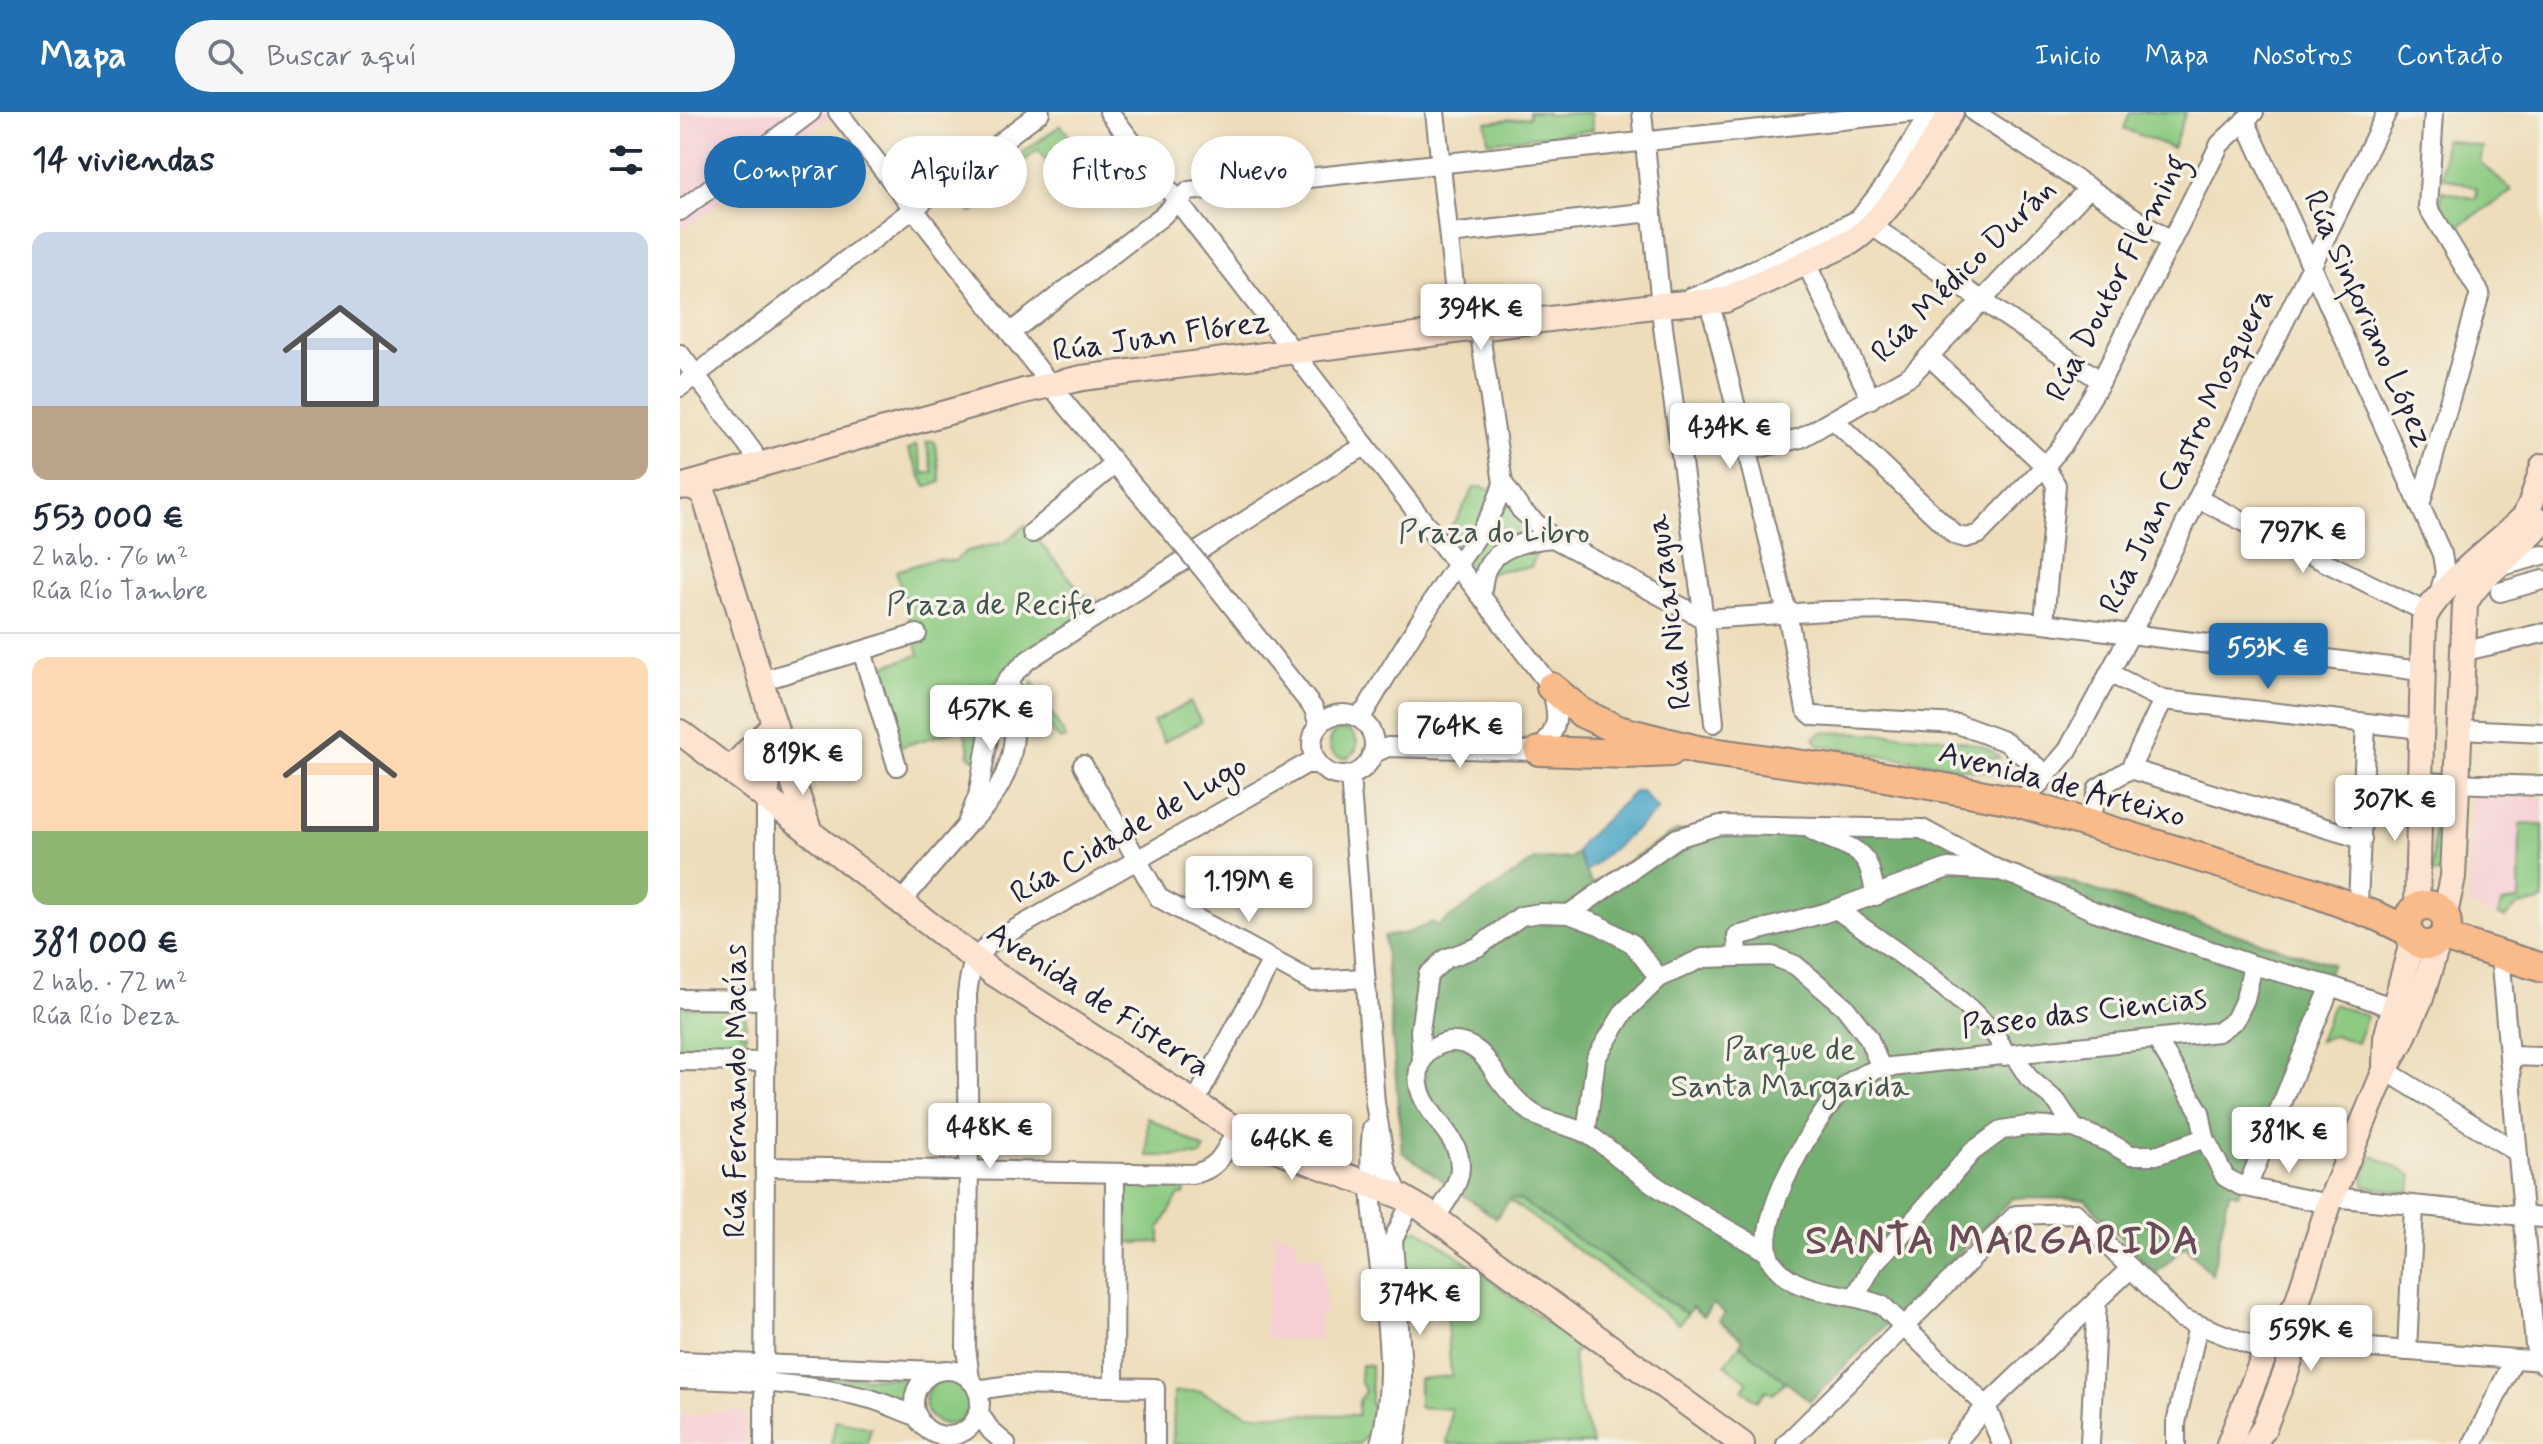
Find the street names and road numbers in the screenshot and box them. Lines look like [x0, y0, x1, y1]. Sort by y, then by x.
street label: Rúa Doutor Fleming [2036, 147, 2200, 410]
street label: Rúa Médico Durán [1862, 169, 2066, 373]
street label: Rúa Sinforiano López [2291, 184, 2444, 455]
street label: Rúa Juan Castro Mosquera [2090, 281, 2284, 621]
street label: Rúa Juan Flórez [1050, 301, 1272, 373]
street label: Rúa Nicaragua [1637, 511, 1703, 712]
street label: Avenida de Arteixo [1934, 732, 2190, 838]
street label: Rúa Cidade de Lugo [1003, 745, 1256, 917]
street label: Avenida de Fisterra [978, 912, 1218, 1088]
street label: Rúa Fernando Macías [715, 944, 757, 1238]
street label: Paseo das Ciencias [1959, 977, 2209, 1049]

